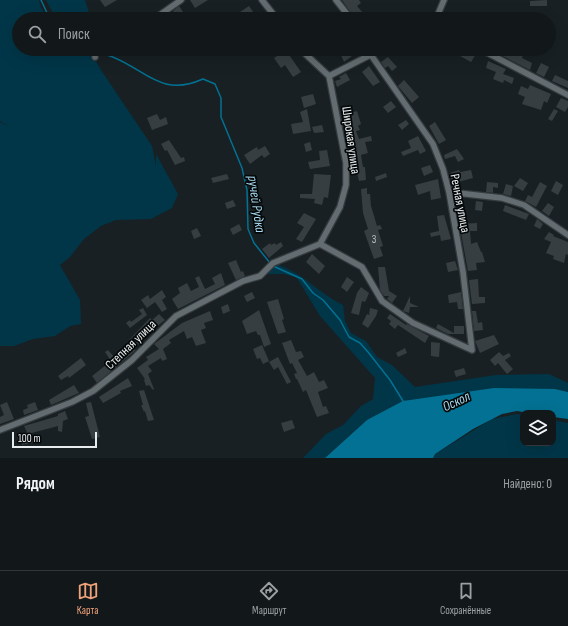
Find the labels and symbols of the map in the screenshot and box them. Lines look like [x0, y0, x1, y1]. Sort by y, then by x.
street label: Широкая улица [338, 105, 364, 175]
street label: Речная улица [447, 173, 474, 234]
water label: ручей Рудка [244, 174, 269, 234]
house number: 3 [372, 233, 377, 246]
street label: Степная улица [102, 317, 160, 373]
water label: Оскол [440, 388, 473, 415]
scale bar [12, 430, 97, 449]

